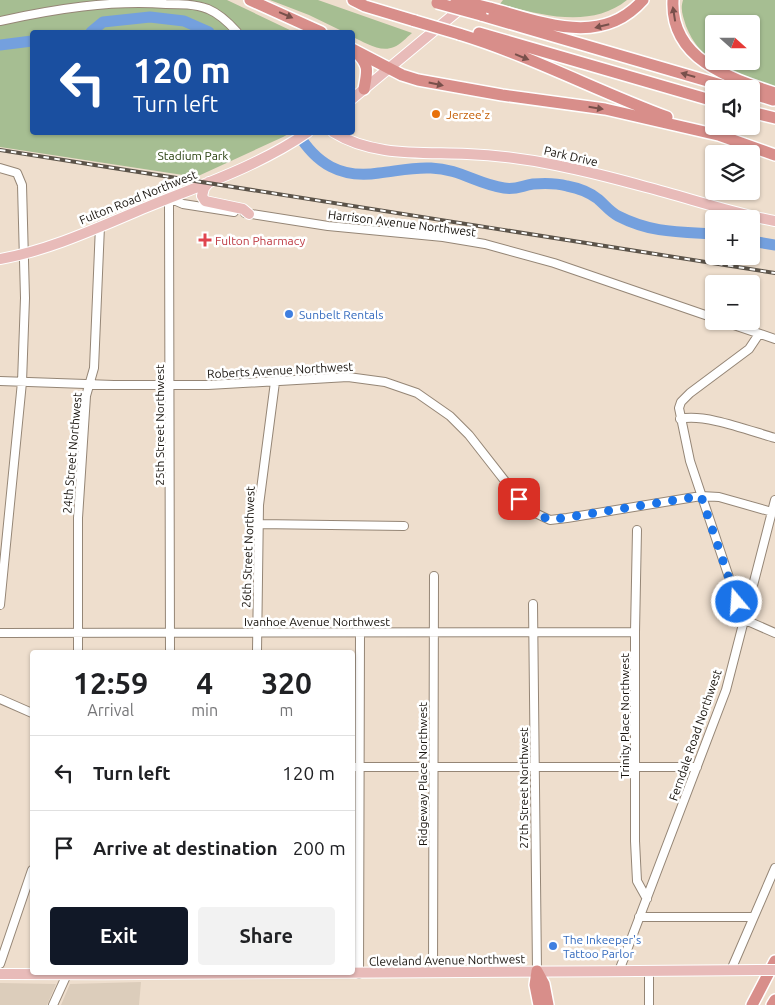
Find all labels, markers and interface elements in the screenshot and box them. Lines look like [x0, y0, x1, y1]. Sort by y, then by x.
one-way arrow [670, 6, 678, 22]
one-way arrow [279, 12, 293, 20]
north arrow [705, 15, 760, 70]
map controls [705, 15, 760, 330]
one-way arrow [595, 22, 610, 30]
icon: left [50, 50, 115, 115]
text: 120 m [133, 50, 231, 90]
one-way arrow [515, 53, 529, 61]
one-way arrow [681, 71, 696, 79]
one-way arrow [428, 80, 443, 88]
button: sound [705, 80, 760, 135]
text: Turn left [133, 91, 218, 116]
one-way arrow [589, 104, 605, 112]
marker: Jerzee'z [430, 108, 442, 120]
place label: Jerzee'z [446, 108, 490, 121]
street label: Park Drive [543, 143, 599, 169]
button: layers [705, 145, 760, 200]
park label: Stadium Park [158, 149, 228, 162]
street label: Fulton Road Northwest [77, 167, 199, 227]
street label: Harrison Avenue Northwest [327, 207, 477, 239]
button: + [705, 210, 760, 265]
marker: Fulton Pharmacy [199, 234, 211, 246]
place label: Fulton Pharmacy [215, 234, 305, 247]
button: − [705, 275, 760, 330]
marker: Sunbelt Rentals [283, 308, 295, 320]
place label: Sunbelt Rentals [299, 308, 383, 321]
street label: Roberts Avenue Northwest [207, 360, 354, 380]
street label: 25th Street Northwest [153, 364, 166, 486]
street label: 24th Street Northwest [60, 392, 84, 514]
pin [498, 478, 540, 520]
icon: arrive [505, 485, 533, 513]
street label: 26th Street Northwest [239, 486, 257, 608]
position arrow [710, 575, 762, 627]
street label: Ivanhoe Avenue Northwest [244, 615, 390, 628]
street label: Trinity Place Northwest [618, 653, 631, 779]
text: 12:59 [73, 666, 148, 700]
text: 4 [196, 666, 213, 700]
text: 320 [261, 666, 312, 700]
street label: Ferndale Road Northwest [666, 667, 724, 802]
text: Arrival [87, 701, 134, 719]
text: min [191, 701, 218, 719]
text: m [280, 701, 293, 719]
street label: Ridgeway Place Northwest [416, 702, 429, 846]
street label: 27th Street Northwest [517, 727, 530, 849]
icon: left [50, 759, 78, 787]
text: Turn left [93, 762, 171, 784]
text: 120 m [282, 762, 335, 784]
icon: arrive [50, 834, 78, 862]
text: Arrive at destination [93, 837, 278, 859]
text: 200 m [293, 837, 346, 859]
button: Exit [50, 907, 188, 965]
button: Share [198, 907, 335, 965]
place label: The Inkeeper's Tattoo Parlor [563, 933, 641, 960]
marker: The Inkeeper's Tattoo Parlor [547, 940, 559, 952]
street label: Cleveland Avenue Northwest [369, 952, 526, 968]

